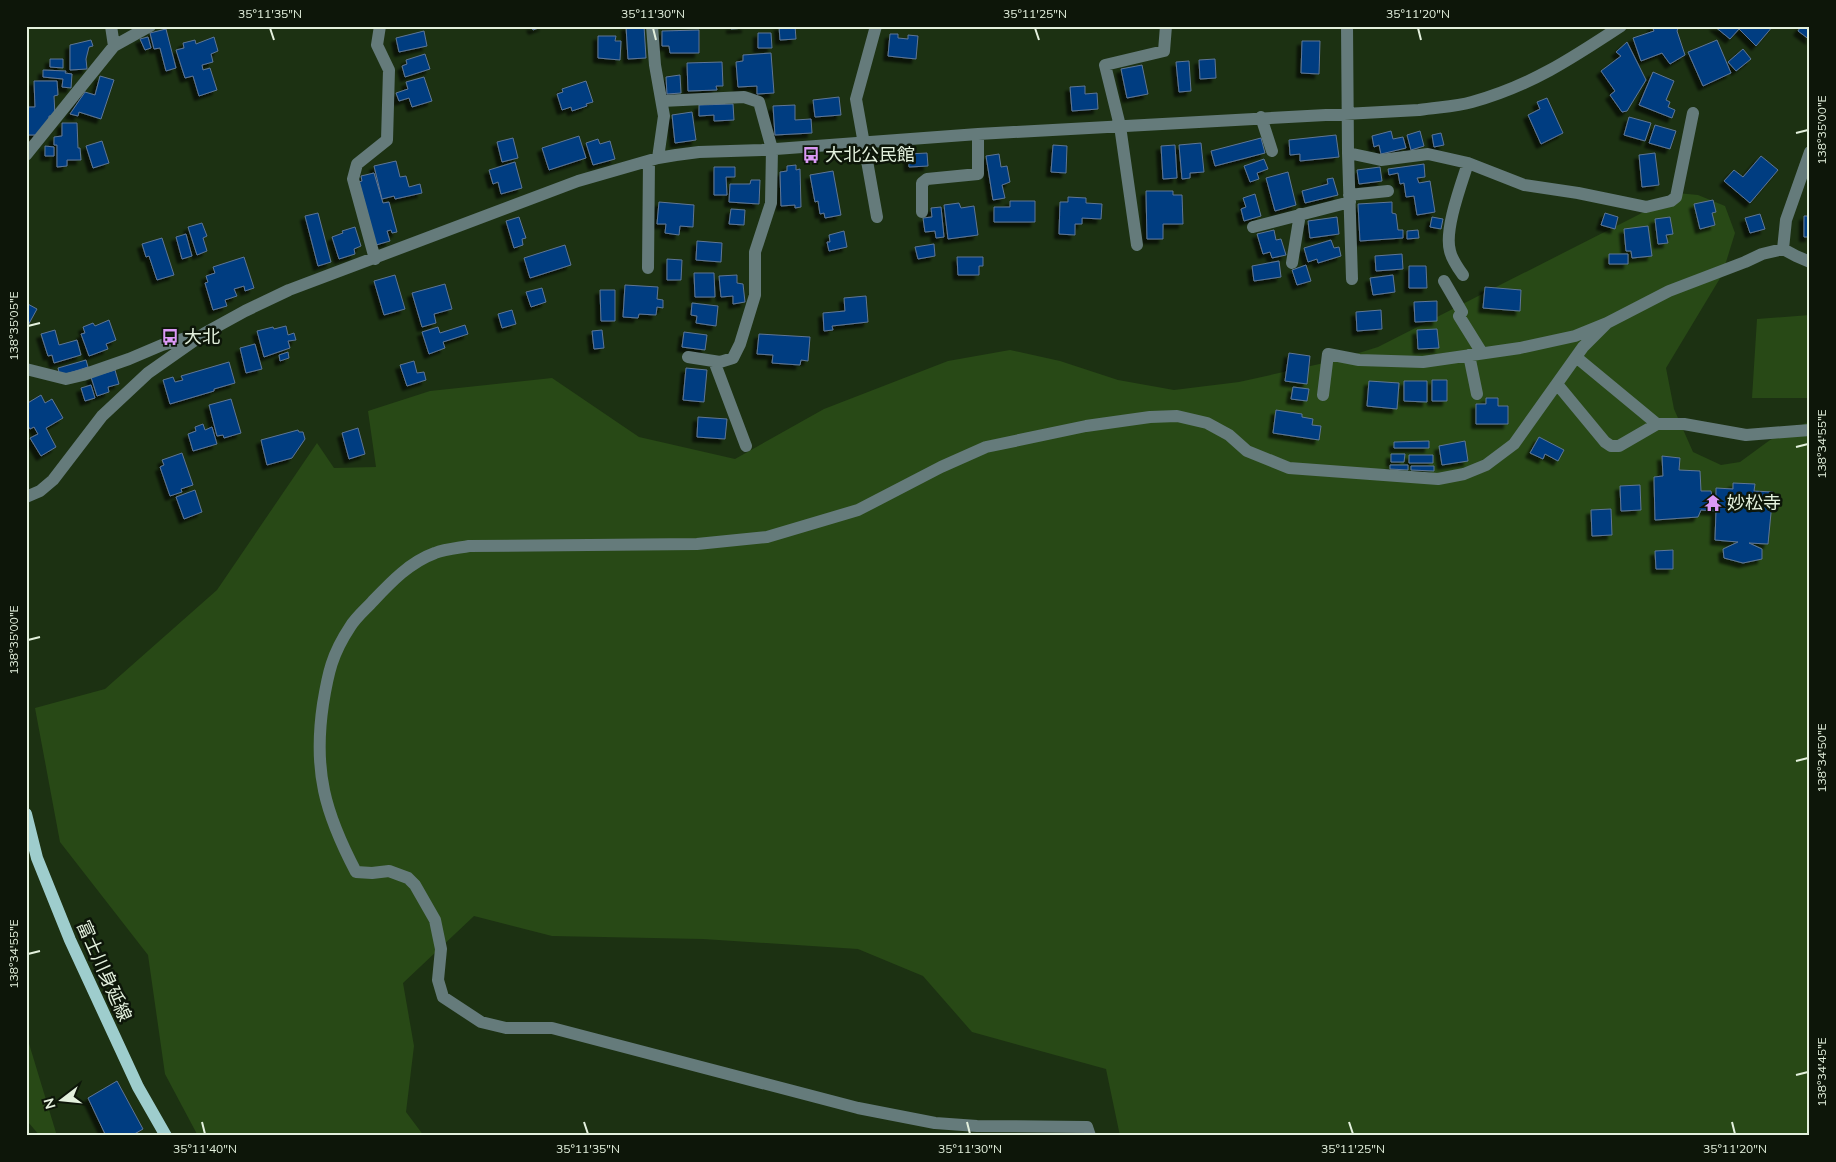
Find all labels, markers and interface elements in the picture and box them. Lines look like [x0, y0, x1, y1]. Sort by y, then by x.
text: 35°11'35"N [238, 6, 302, 21]
text: 35°11'30"N [621, 6, 685, 21]
text: 35°11'25"N [1003, 6, 1067, 21]
text: 35°11'20"N [1386, 6, 1450, 21]
text: 138°35'00"E [1814, 95, 1829, 165]
place label: 大北公民館 [825, 143, 915, 166]
bus stop icon: 大北公民館 [801, 145, 821, 165]
text: 138°35'05"E [6, 291, 21, 361]
place label: 大北 [184, 325, 220, 348]
bus stop icon: 大北 [160, 327, 180, 347]
text: 138°34'55"E [1814, 409, 1829, 479]
place label: 妙松寺 [1727, 491, 1781, 514]
temple icon: 妙松寺 [1703, 493, 1723, 513]
text: 138°35'00"E [6, 605, 21, 675]
text: 138°34'50"E [1814, 723, 1829, 793]
street label: 富士川身延線 [72, 917, 137, 1025]
text: 138°34'55"E [6, 919, 21, 989]
text: 138°34'45"E [1814, 1037, 1829, 1107]
north arrow [38, 1074, 88, 1124]
text: N [39, 1096, 60, 1111]
text: 35°11'40"N [173, 1141, 237, 1156]
text: 35°11'35"N [556, 1141, 620, 1156]
text: 35°11'30"N [938, 1141, 1002, 1156]
text: 35°11'25"N [1321, 1141, 1385, 1156]
text: 35°11'20"N [1703, 1141, 1767, 1156]

